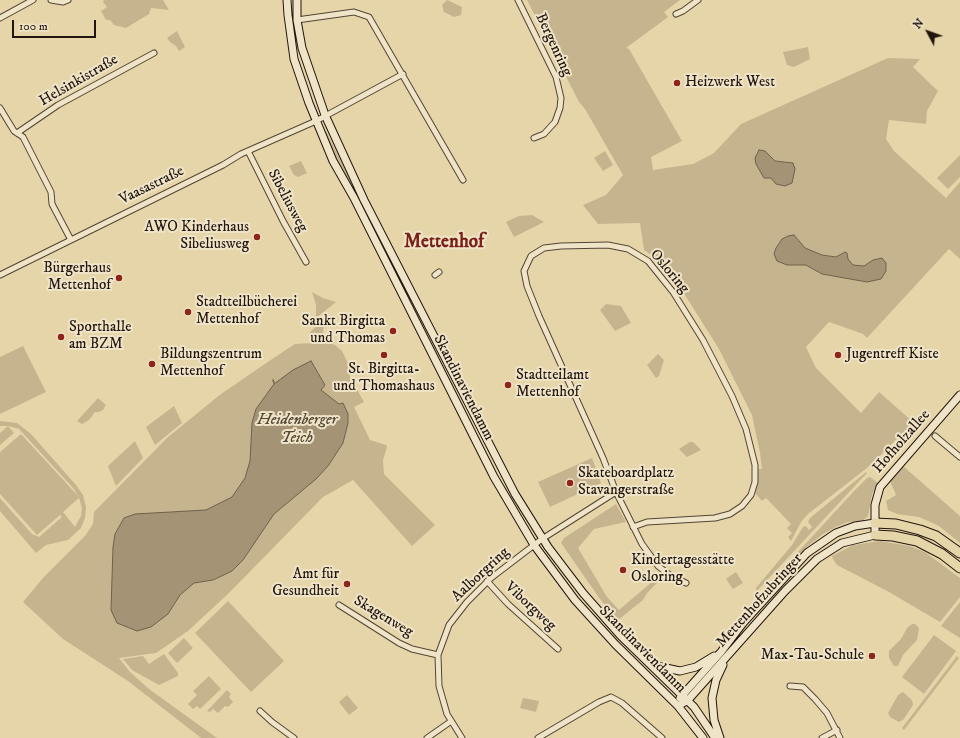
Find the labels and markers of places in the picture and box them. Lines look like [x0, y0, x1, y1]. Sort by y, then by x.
place label: Heizwerk West [685, 74, 775, 92]
marker: Heizwerk West [672, 78, 682, 88]
place label: AWO Kinderhaus Sibeliusweg [145, 219, 249, 254]
marker: AWO Kinderhaus Sibeliusweg [252, 232, 262, 242]
place label: Bürgerhaus Mettenhof [43, 260, 111, 295]
marker: Bürgerhaus Mettenhof [114, 273, 124, 283]
place label: Stadtteilbücherei Mettenhof [196, 294, 297, 329]
marker: Stadtteilbücherei Mettenhof [183, 307, 193, 317]
place label: Sankt Birgitta und Thomas [302, 313, 385, 348]
place label: Sporthalle am BZM [69, 319, 131, 354]
marker: Sankt Birgitta und Thomas [388, 326, 398, 336]
marker: Sporthalle am BZM [56, 332, 66, 342]
place label: Bildungszentrum Mettenhof [160, 346, 262, 381]
place label: Jugentreff Kiste [846, 346, 939, 364]
marker: St. Birgitta- und Thomashaus [379, 350, 389, 360]
marker: Jugentreff Kiste [833, 350, 843, 360]
marker: Bildungszentrum Mettenhof [147, 359, 157, 369]
place label: St. Birgitta- und Thomashaus [333, 361, 435, 396]
place label: Stadtteilamt Mettenhof [516, 367, 589, 402]
marker: Stadtteilamt Mettenhof [503, 380, 513, 390]
place label: Skateboardplatz Stavangerstraße [578, 465, 674, 500]
marker: Skateboardplatz Stavangerstraße [565, 478, 575, 488]
place label: Kindertagesstätte Osloring [631, 552, 734, 587]
marker: Kindertagesstätte Osloring [618, 565, 628, 575]
place label: Amt für Gesundheit [272, 566, 339, 601]
marker: Amt für Gesundheit [342, 579, 352, 589]
place label: Max-Tau-Schule [761, 647, 864, 665]
marker: Max-Tau-Schule [867, 651, 877, 661]

